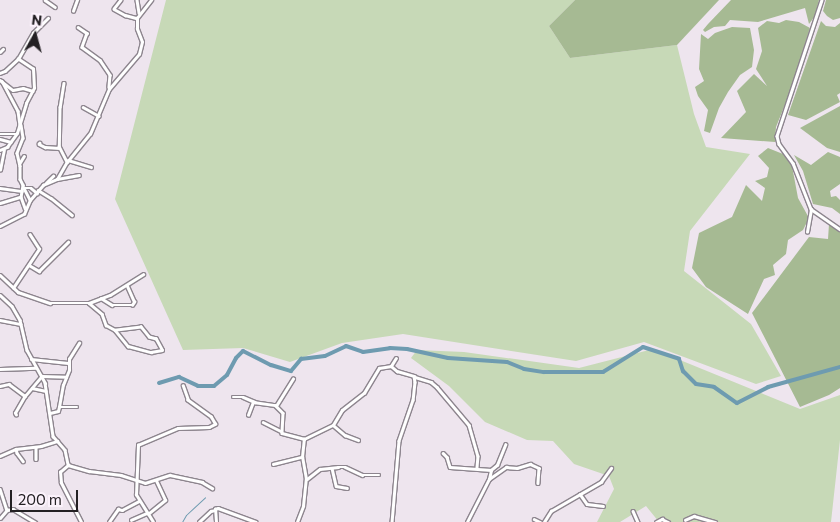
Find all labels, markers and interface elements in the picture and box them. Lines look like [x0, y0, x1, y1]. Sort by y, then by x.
north arrow [10, 10, 60, 60]
text: N [31, 11, 43, 29]
scale bar [12, 480, 80, 512]
text: 200 m [18, 490, 62, 508]

